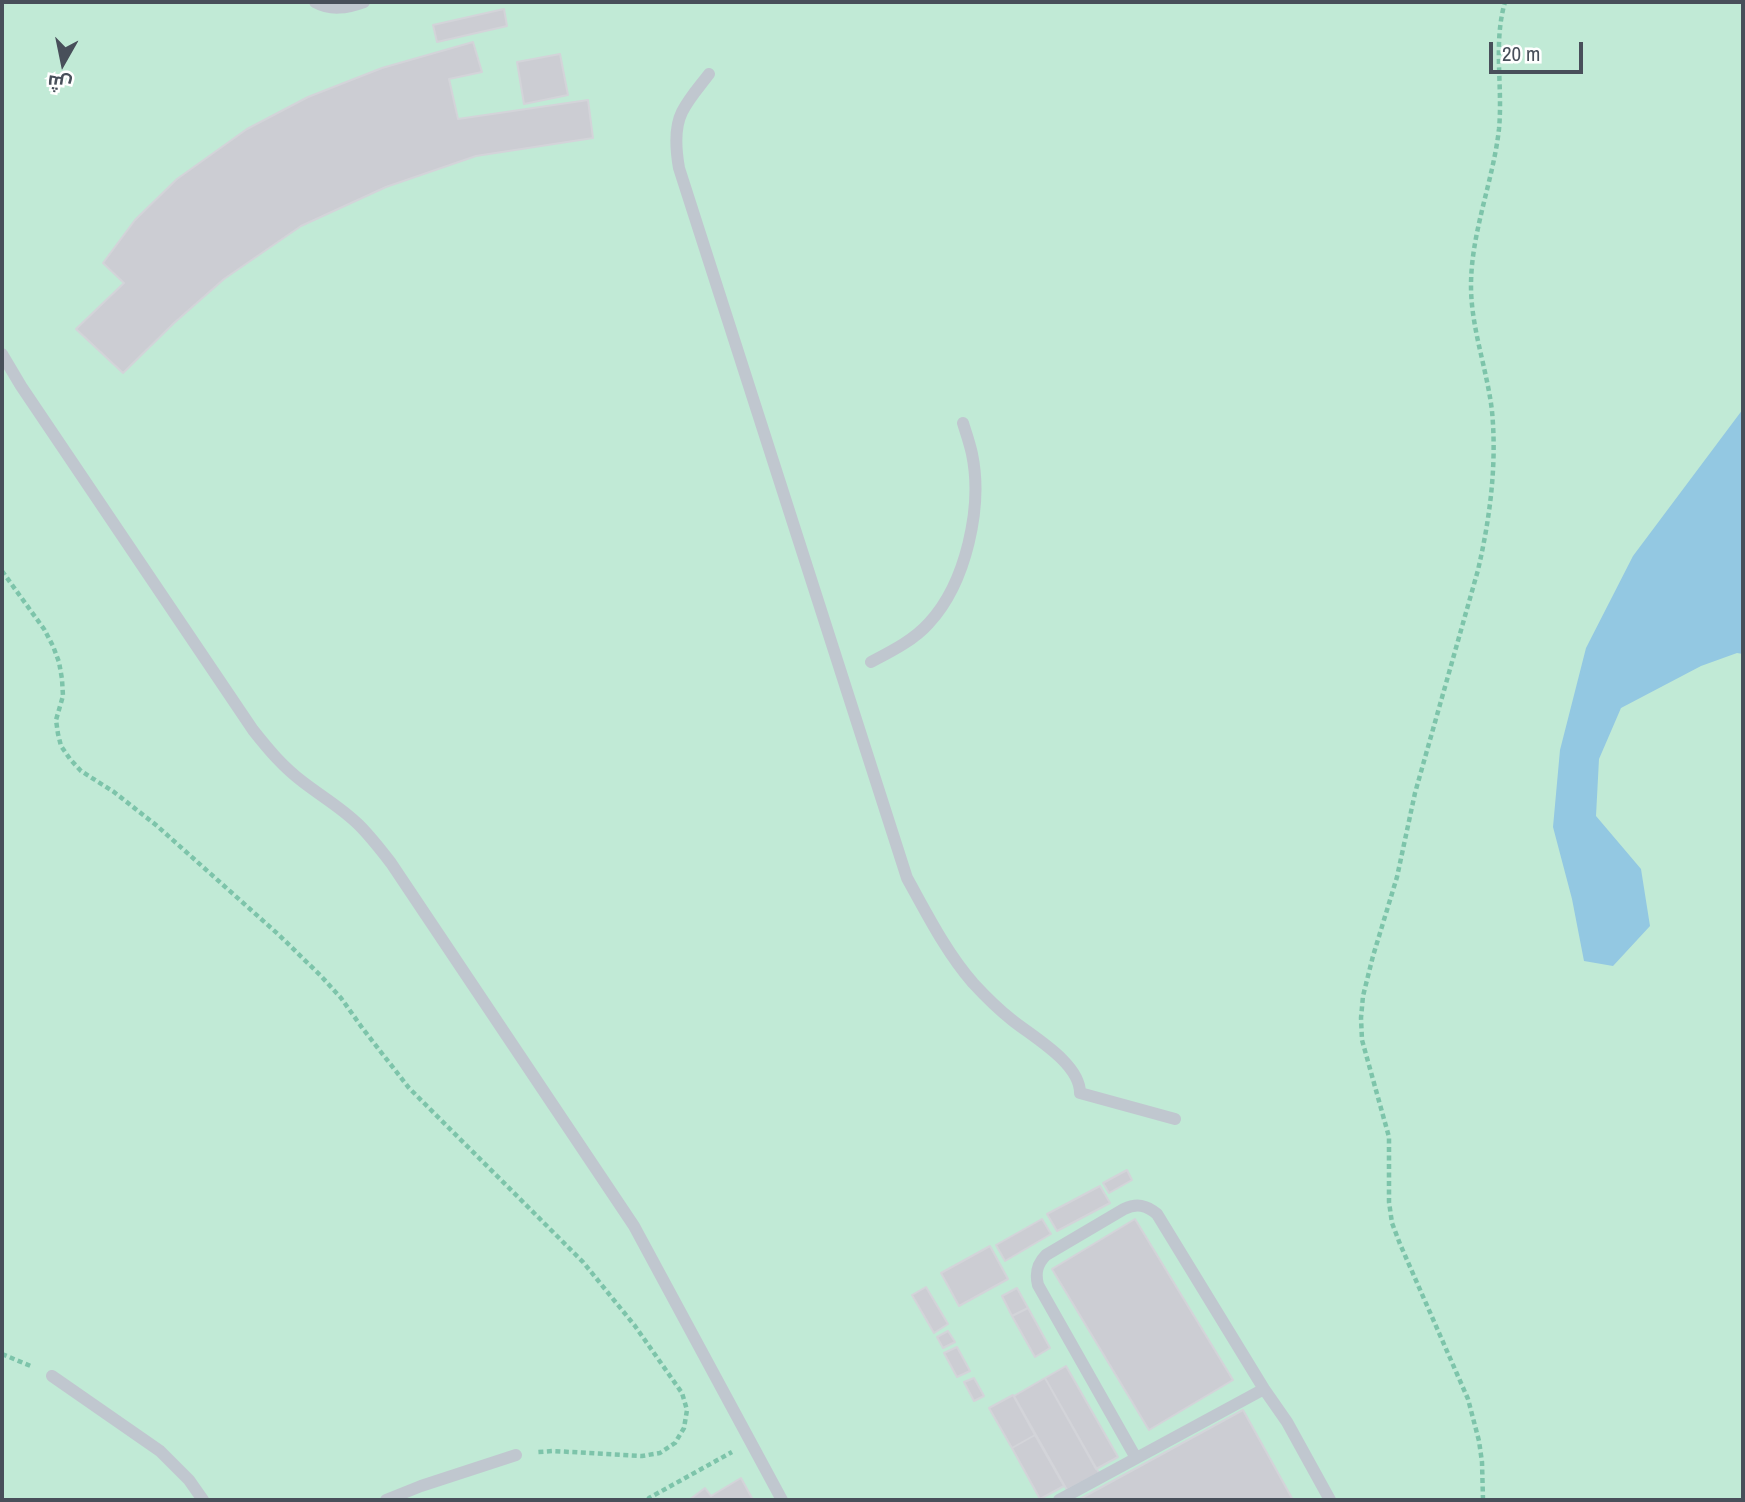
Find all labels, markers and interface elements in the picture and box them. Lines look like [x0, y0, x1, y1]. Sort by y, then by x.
north arrow [28, 28, 98, 98]
scale bar [1493, 28, 1588, 72]
text: 20 m [1502, 39, 1540, 68]
text: ش [46, 69, 74, 98]

